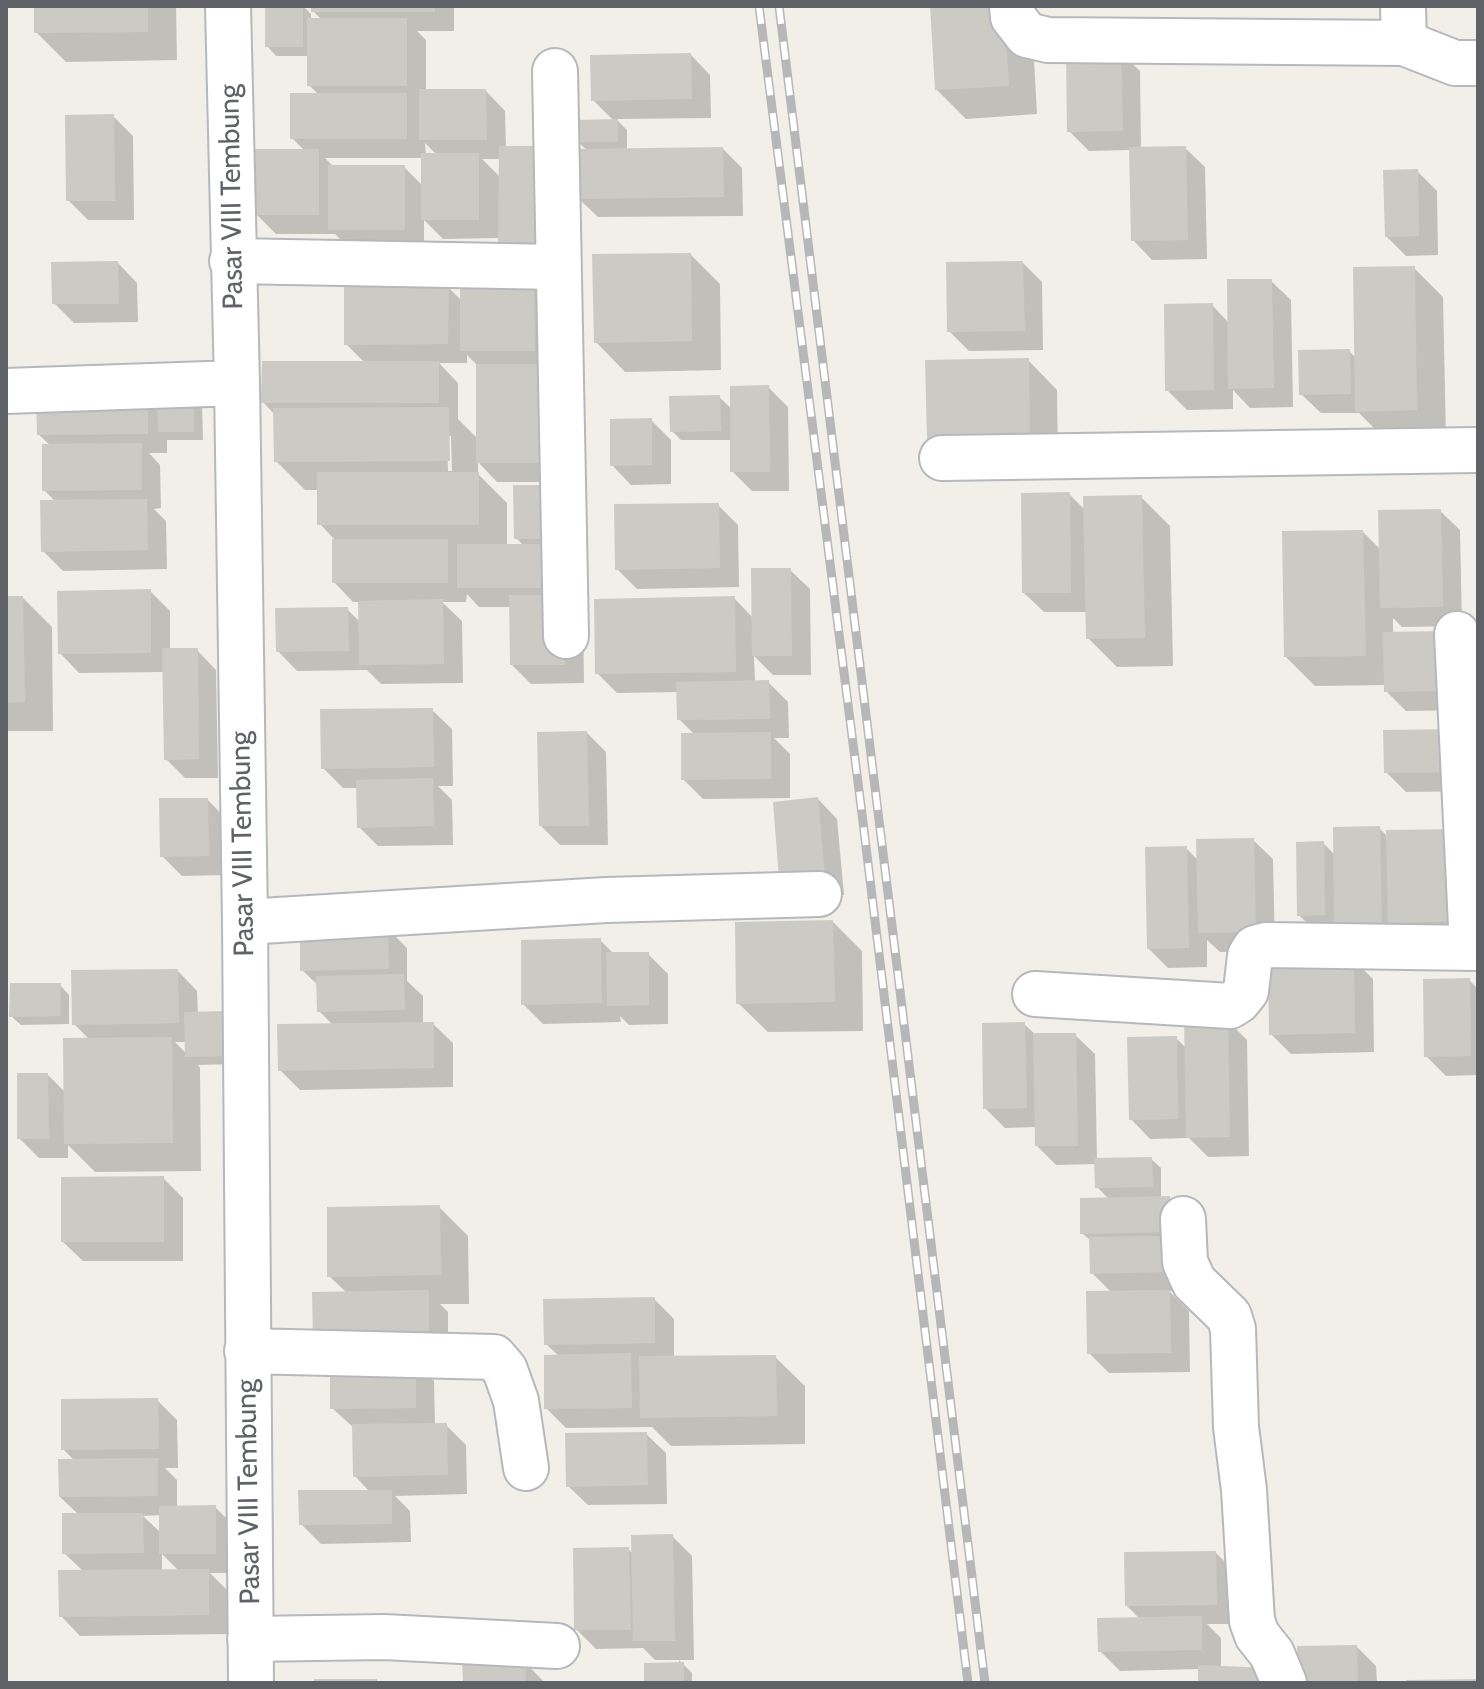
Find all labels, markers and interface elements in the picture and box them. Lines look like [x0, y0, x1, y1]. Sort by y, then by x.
street label: Pasar VIII Tembung [213, 84, 251, 310]
street label: Pasar VIII Tembung [224, 731, 262, 957]
street label: Pasar VIII Tembung [230, 1379, 268, 1605]

